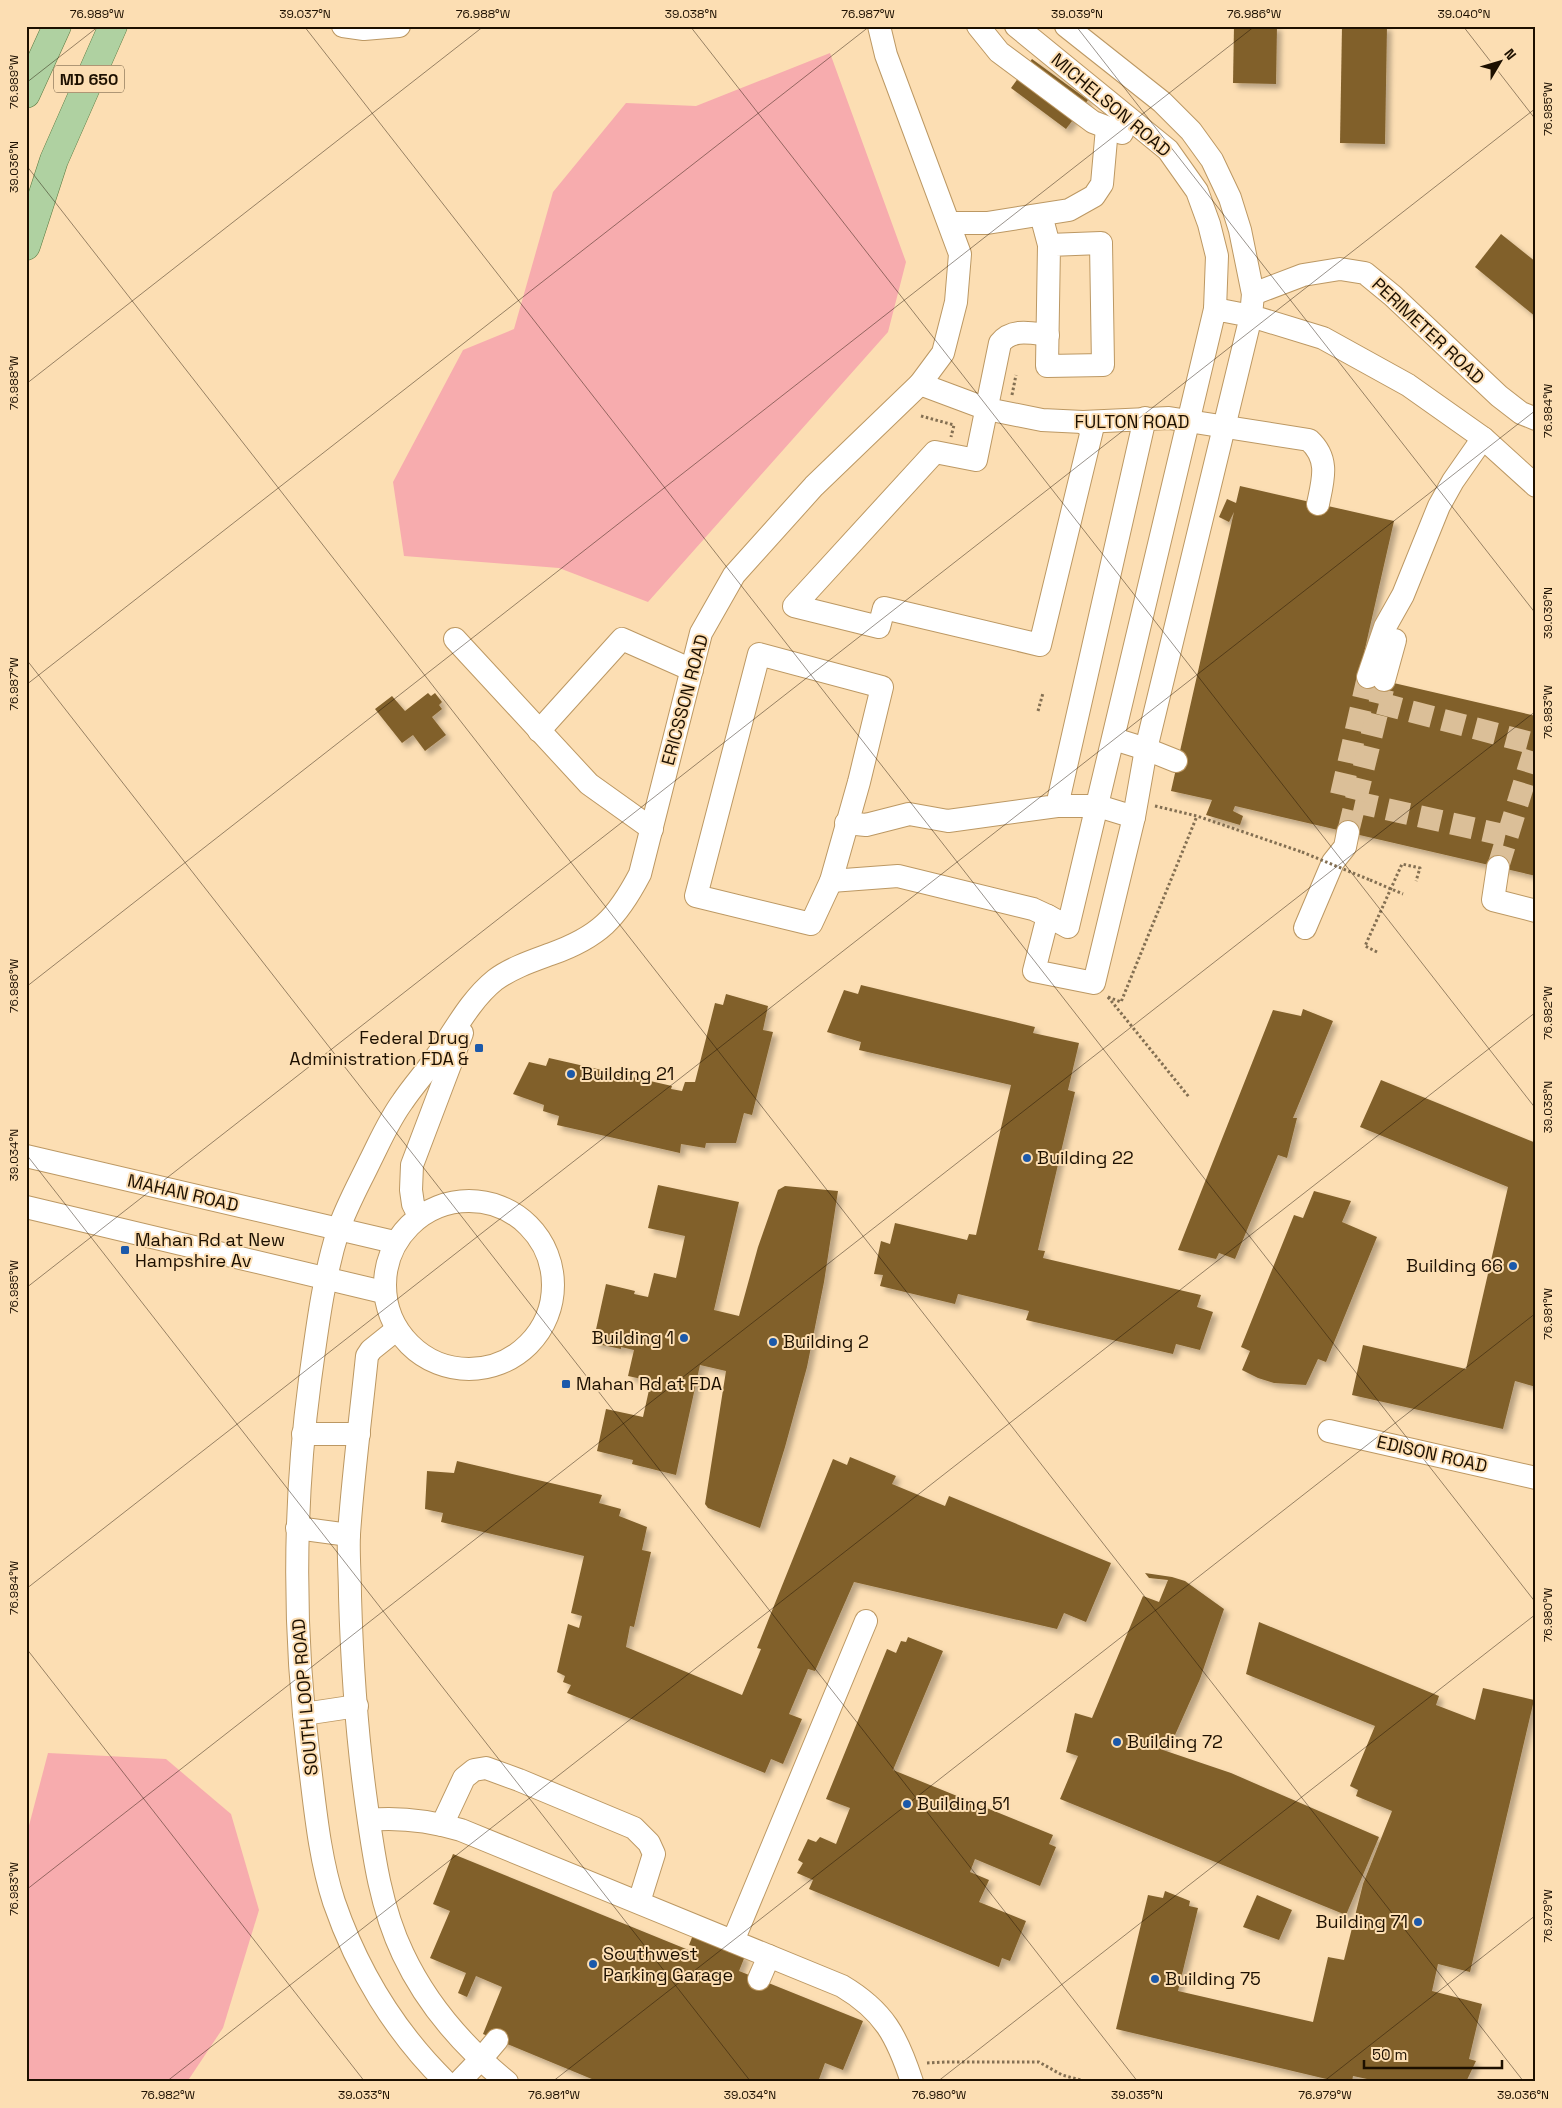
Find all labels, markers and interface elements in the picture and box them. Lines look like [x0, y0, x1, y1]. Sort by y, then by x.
text: 76.989°W [70, 6, 125, 22]
text: 39.037°N [279, 6, 331, 22]
text: 76.988°W [456, 6, 511, 22]
text: 39.038°N [665, 6, 717, 22]
text: 76.987°W [841, 6, 895, 22]
text: 39.039°N [1051, 6, 1103, 22]
text: 76.986°W [1227, 6, 1282, 22]
text: 39.040°N [1438, 6, 1490, 22]
north arrow [1474, 38, 1524, 88]
text: N [1500, 45, 1520, 63]
street label: MICHELSON ROAD [1047, 48, 1176, 161]
text: 76.989°W [6, 54, 22, 109]
road number: MD 650 [54, 66, 124, 92]
text: 76.985°W [1540, 81, 1556, 136]
text: 39.036°N [6, 141, 22, 193]
street label: PERIMETER ROAD [1367, 273, 1489, 389]
text: 76.988°W [6, 355, 22, 410]
text: 76.984°W [1540, 383, 1556, 438]
street label: FULTON ROAD [1074, 410, 1190, 433]
text: 39.039°N [1540, 587, 1556, 639]
street label: ERICSSON ROAD [656, 632, 713, 768]
text: 76.987°W [6, 657, 22, 711]
text: 76.983°W [1540, 684, 1556, 739]
text: 76.986°W [6, 958, 22, 1013]
text: 76.982°W [1540, 985, 1556, 1040]
place label: Federal Drug Administration FDA & [289, 1026, 469, 1070]
marker: Federal Drug Administration FDA & [473, 1042, 485, 1054]
place label: Building 21 [581, 1062, 674, 1085]
marker: Building 21 [565, 1068, 577, 1080]
text: 39.038°N [1540, 1081, 1556, 1133]
text: 39.034°N [6, 1129, 22, 1181]
place label: Building 22 [1037, 1146, 1134, 1169]
marker: Building 22 [1021, 1152, 1033, 1164]
street label: MAHAN ROAD [125, 1169, 241, 1216]
place label: Mahan Rd at New Hampshire Av [135, 1228, 285, 1272]
marker: Mahan Rd at New Hampshire Av [119, 1244, 131, 1256]
place label: Building 66 [1406, 1254, 1503, 1277]
text: 76.985°W [6, 1259, 22, 1314]
marker: Building 66 [1507, 1260, 1519, 1272]
text: 76.981°W [1540, 1288, 1556, 1340]
place label: Building 1 [592, 1326, 674, 1349]
place label: Building 2 [783, 1330, 869, 1353]
marker: Building 1 [678, 1332, 690, 1344]
marker: Building 2 [767, 1336, 779, 1348]
place label: Mahan Rd at FDA [576, 1372, 722, 1395]
marker: Mahan Rd at FDA [560, 1378, 572, 1390]
street label: EDISON ROAD [1375, 1430, 1490, 1477]
text: 76.984°W [6, 1560, 22, 1615]
text: 76.980°W [1540, 1587, 1556, 1642]
street label: SOUTH LOOP ROAD [286, 1618, 323, 1777]
place label: Building 72 [1127, 1730, 1223, 1753]
marker: Building 72 [1111, 1736, 1123, 1748]
place label: Building 51 [917, 1792, 1010, 1815]
marker: Building 51 [901, 1798, 913, 1810]
text: 76.983°W [6, 1861, 22, 1916]
text: 76.979°W [1540, 1889, 1556, 1943]
place label: Building 71 [1316, 1910, 1408, 1933]
marker: Building 71 [1412, 1916, 1424, 1928]
place label: Southwest Parking Garage [603, 1942, 733, 1986]
marker: Southwest Parking Garage [587, 1958, 599, 1970]
place label: Building 75 [1165, 1967, 1261, 1990]
marker: Building 75 [1149, 1973, 1161, 1985]
scale bar [1364, 2038, 1502, 2070]
text: 50 m [1372, 2045, 1407, 2064]
text: 76.982°W [141, 2087, 196, 2103]
text: 39.033°N [338, 2087, 390, 2103]
text: 76.981°W [528, 2087, 580, 2103]
text: 39.034°N [724, 2087, 776, 2103]
text: 76.980°W [912, 2087, 967, 2103]
text: 39.035°N [1111, 2087, 1163, 2103]
text: 76.979°W [1298, 2087, 1352, 2103]
text: 39.036°N [1497, 2087, 1549, 2103]

